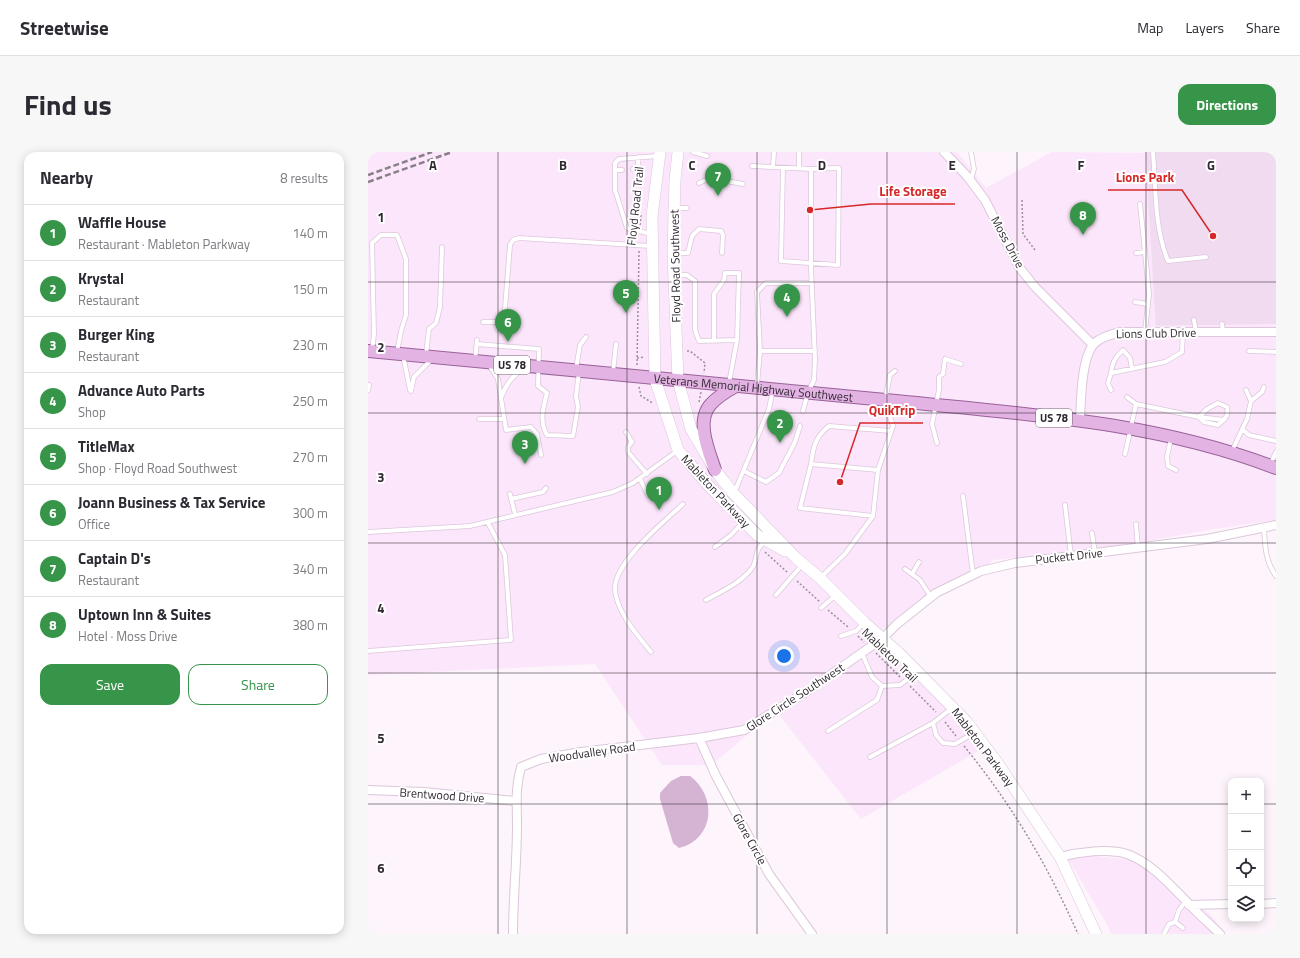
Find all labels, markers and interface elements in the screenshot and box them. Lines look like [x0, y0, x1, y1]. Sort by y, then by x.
text: Streetwise [20, 13, 109, 42]
text: Map [1137, 17, 1163, 38]
text: Layers [1185, 17, 1224, 38]
text: Share [1246, 17, 1280, 38]
text: Find us [24, 83, 112, 126]
button: Directions [1178, 84, 1276, 125]
text: A [429, 155, 437, 175]
text: B [559, 155, 567, 175]
text: C [688, 155, 696, 175]
text: D [818, 155, 826, 175]
text: E [948, 155, 956, 175]
text: F [1078, 155, 1085, 175]
text: G [1207, 155, 1215, 175]
pin: 7 [705, 163, 731, 196]
text: Nearby [40, 165, 93, 191]
street label: Floyd Road Trail [621, 165, 649, 247]
callout: Lions Park [1108, 165, 1182, 190]
text: Lions Park [1116, 167, 1174, 187]
text: 8 results [280, 168, 328, 188]
callout: Life Storage [871, 179, 955, 204]
text: Life Storage [879, 181, 947, 201]
pin: 8 [1070, 202, 1096, 235]
text: 1 [377, 207, 385, 227]
street label: Floyd Road Southwest [664, 208, 685, 323]
text: Waffle House [78, 211, 166, 234]
street label: Moss Drive [986, 213, 1030, 271]
text: 1 [49, 223, 57, 243]
text: 140 m [292, 223, 328, 243]
text: Restaurant · Mableton Parkway [78, 234, 250, 254]
text: Krystal [78, 267, 124, 290]
text: 2 [49, 279, 57, 299]
text: 150 m [292, 279, 328, 299]
pin: 5 [613, 280, 639, 313]
pin: 4 [774, 284, 800, 317]
text: Restaurant [78, 290, 139, 310]
pin: 6 [495, 309, 521, 342]
text: Burger King [78, 323, 155, 346]
street label: Lions Club Drive [1116, 323, 1196, 343]
text: 3 [49, 335, 57, 355]
text: 230 m [292, 335, 328, 355]
text: 2 [377, 337, 385, 357]
text: Restaurant [78, 346, 139, 366]
road number: US 78 [494, 356, 530, 374]
street label: Veterans Memorial Highway Southwest [653, 368, 855, 406]
text: Advance Auto Parts [78, 379, 205, 402]
text: 4 [49, 391, 57, 411]
text: 250 m [292, 391, 328, 411]
callout: QuikTrip [860, 398, 923, 423]
text: QuikTrip [869, 400, 915, 420]
text: Shop [78, 402, 106, 422]
road number: US 78 [1036, 409, 1072, 427]
pin: 2 [767, 410, 793, 443]
pin: 3 [512, 431, 538, 464]
text: TitleMax [78, 435, 135, 458]
text: 5 [49, 447, 57, 467]
text: 270 m [292, 447, 328, 467]
street label: Mableton Parkway [677, 450, 755, 532]
text: Shop · Floyd Road Southwest [78, 458, 237, 478]
text: 3 [377, 467, 385, 487]
pin: 1 [646, 477, 672, 510]
text: Joann Business & Tax Service [78, 491, 266, 514]
text: 6 [49, 503, 57, 523]
text: 300 m [292, 503, 328, 523]
text: Office [78, 514, 110, 534]
street label: Puckett Drive [1034, 543, 1104, 569]
text: Captain D's [78, 547, 151, 570]
text: 7 [49, 559, 57, 579]
text: 340 m [292, 559, 328, 579]
text: Restaurant [78, 570, 139, 590]
text: 4 [377, 598, 385, 618]
text: Uptown Inn & Suites [78, 603, 211, 626]
text: 8 [49, 615, 57, 635]
text: 380 m [292, 615, 328, 635]
street label: Mableton Trail [858, 623, 922, 687]
text: Hotel · Moss Drive [78, 626, 177, 646]
your location [774, 646, 794, 666]
street label: Glore Circle Southwest [742, 658, 849, 736]
button: Save [40, 664, 180, 705]
button: Share [188, 664, 328, 705]
street label: Mableton Parkway [947, 703, 1019, 791]
text: 5 [377, 728, 385, 748]
street label: Woodvalley Road [548, 737, 636, 767]
map controls [1228, 778, 1264, 922]
button: + [1228, 778, 1264, 814]
street label: Brentwood Drive [399, 783, 485, 807]
street label: Glore Circle [728, 810, 772, 868]
button: − [1228, 814, 1264, 850]
button: locate [1228, 850, 1264, 886]
text: 6 [377, 858, 385, 878]
button: layers [1228, 886, 1264, 922]

